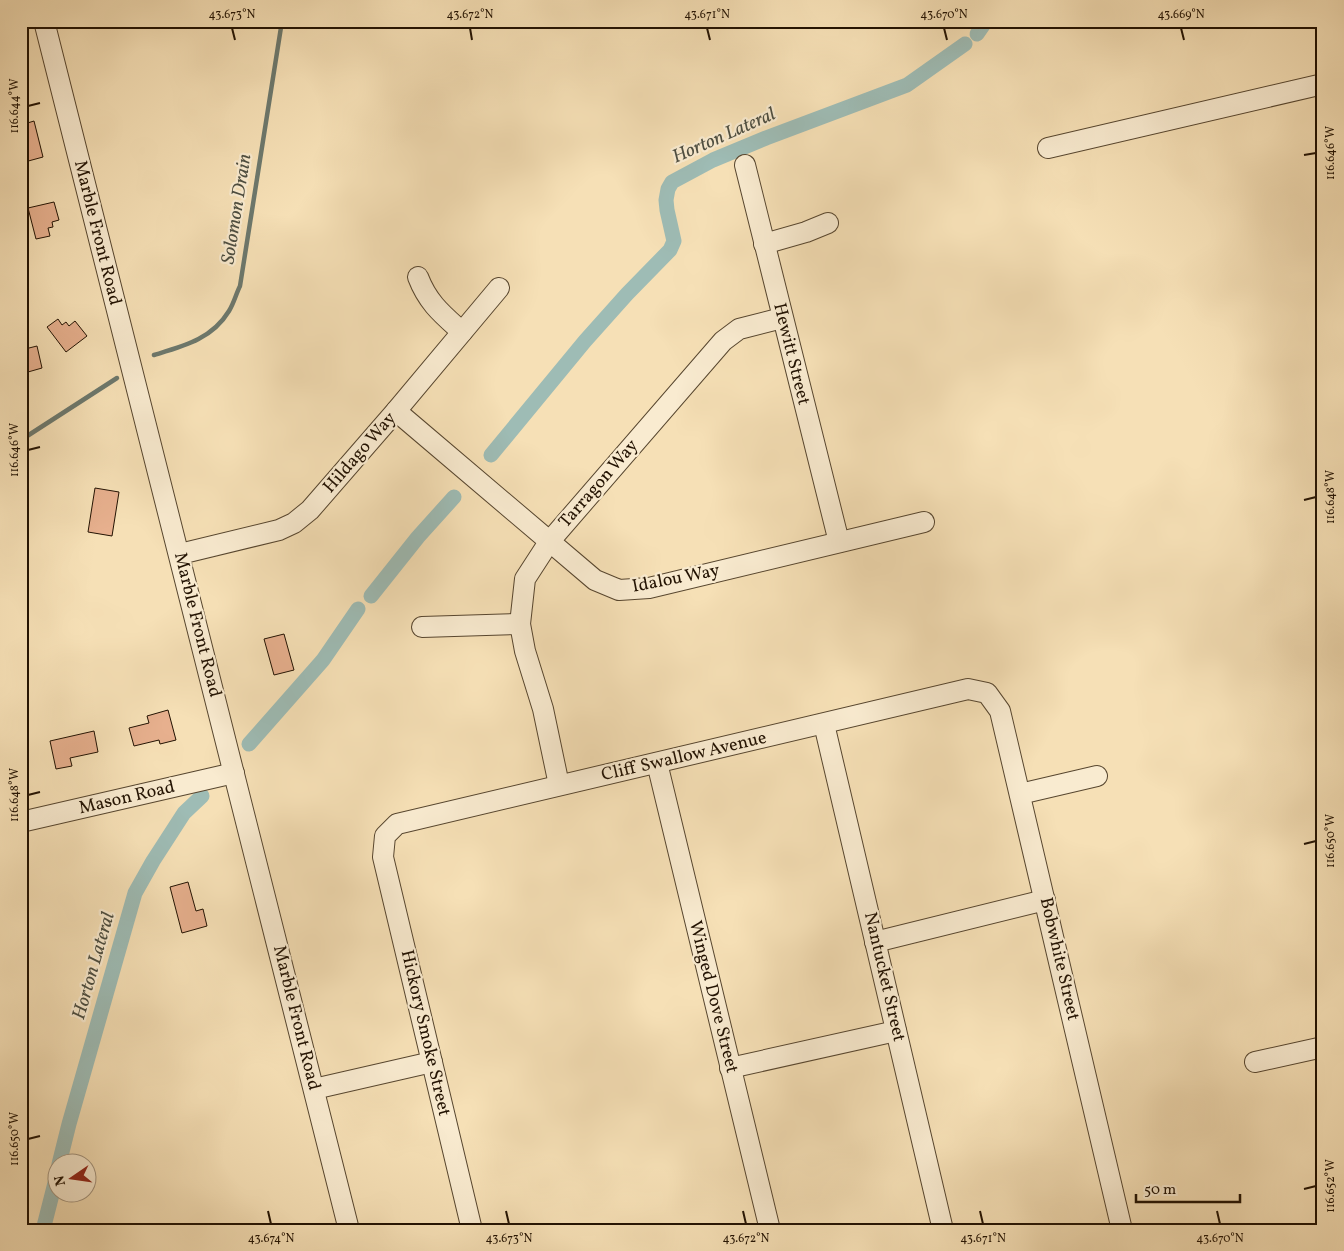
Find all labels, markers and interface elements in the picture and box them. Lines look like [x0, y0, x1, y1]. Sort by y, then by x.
text: 43.673°N [209, 7, 255, 23]
text: 43.672°N [447, 7, 494, 23]
text: 43.671°N [684, 7, 730, 23]
text: 43.670°N [920, 7, 968, 23]
text: 43.669°N [1157, 7, 1205, 23]
text: 116.644°W [7, 78, 23, 134]
water label: Horton Lateral [668, 102, 780, 170]
text: 116.646°W [1323, 126, 1339, 180]
water label: Solomon Drain [215, 152, 259, 266]
street label: Marble Front Road [67, 158, 127, 308]
street label: Hewitt Street [766, 300, 816, 408]
street label: Hildago Way [318, 407, 402, 499]
text: 116.646°W [7, 423, 23, 477]
street label: Tarragon Way [553, 434, 645, 534]
text: 116.648°W [1323, 470, 1339, 524]
street label: Marble Front Road [167, 550, 227, 700]
street label: Idalou Way [630, 558, 722, 600]
street label: Cliff Swallow Avenue [599, 726, 769, 788]
text: 116.648°W [7, 768, 23, 822]
street label: Mason Road [76, 775, 178, 821]
text: 116.650°W [1323, 814, 1339, 868]
street label: Bobwhite Street [1033, 895, 1085, 1023]
water label: Horton Lateral [66, 909, 122, 1023]
street label: Nantucket Street [857, 910, 911, 1044]
street label: Winged Dove Street [682, 918, 744, 1076]
street label: Marble Front Road [266, 943, 326, 1093]
street label: Hickory Smoke Street [394, 947, 456, 1119]
text: 116.650°W [7, 1112, 23, 1166]
north arrow [48, 1154, 98, 1204]
text: 116.652°W [1323, 1159, 1339, 1213]
scale bar [1136, 1171, 1240, 1203]
text: N [50, 1173, 71, 1188]
text: 50 m [1144, 1180, 1176, 1201]
text: 43.674°N [248, 1231, 294, 1247]
text: 43.673°N [486, 1231, 532, 1247]
text: 43.672°N [723, 1231, 770, 1247]
text: 43.671°N [960, 1231, 1006, 1247]
text: 43.670°N [1196, 1231, 1244, 1247]

